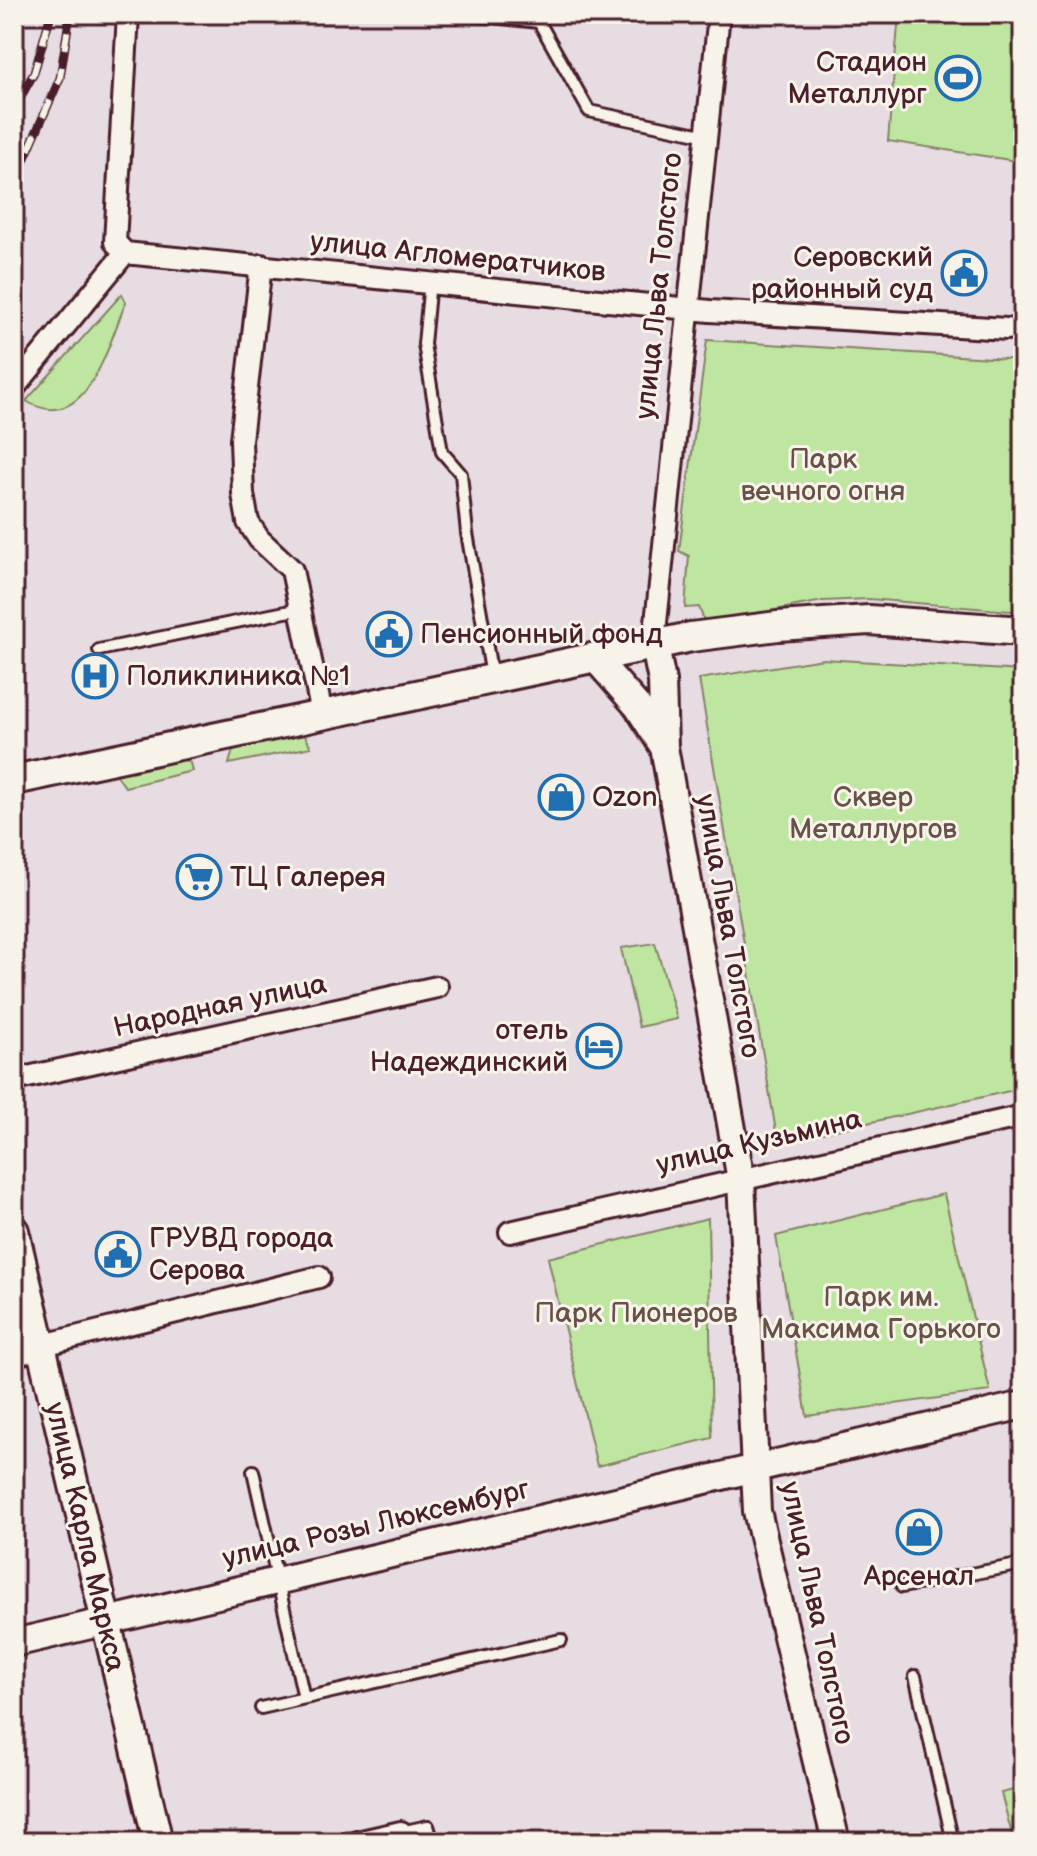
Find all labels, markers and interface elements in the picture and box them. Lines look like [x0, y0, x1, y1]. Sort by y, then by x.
place label: Стадион Металлург [788, 46, 927, 111]
sports icon: Стадион Металлург [934, 54, 982, 102]
street label: улица Льва Толстого [629, 151, 689, 421]
street label: улица Агломератчиков [309, 225, 608, 289]
place label: Серовский районный суд [751, 241, 933, 306]
public building icon: Серовский районный суд [940, 249, 988, 297]
park label: Парк вечного огня [741, 443, 905, 508]
public building icon: Пенсионный фонд [365, 610, 413, 658]
place label: Пенсионный фонд [420, 618, 663, 651]
hospital icon: Поликлиника №1 [71, 652, 119, 700]
place label: Поликлиника №1 [126, 660, 350, 693]
shop icon: Ozon [537, 773, 585, 821]
place label: Ozon [592, 781, 658, 814]
park label: Сквер Металлургов [789, 781, 957, 846]
street label: улица Льва Толстого [689, 791, 767, 1061]
supermarket icon: ТЦ Галерея [175, 853, 223, 901]
place label: ТЦ Галерея [230, 861, 386, 894]
street label: Народная улица [110, 967, 330, 1045]
place label: отель Надеждинский [370, 1014, 568, 1079]
hotel icon: отель Надеждинский [575, 1022, 623, 1070]
street label: улица Кузьмина [653, 1102, 865, 1182]
place label: ГРУВД города Серова [149, 1222, 334, 1287]
public building icon: ГРУВД города Серова [94, 1230, 142, 1278]
park label: Парк им. Максима Горького [761, 1281, 1001, 1346]
park label: Парк Пионеров [534, 1297, 738, 1330]
street label: улица Карла Маркса [38, 1399, 132, 1675]
street label: улица Розы Люксембург [219, 1473, 533, 1575]
street label: улица Льва Толстого [773, 1479, 861, 1747]
shop icon: Арсенал [895, 1508, 943, 1556]
place label: Арсенал [863, 1560, 974, 1593]

